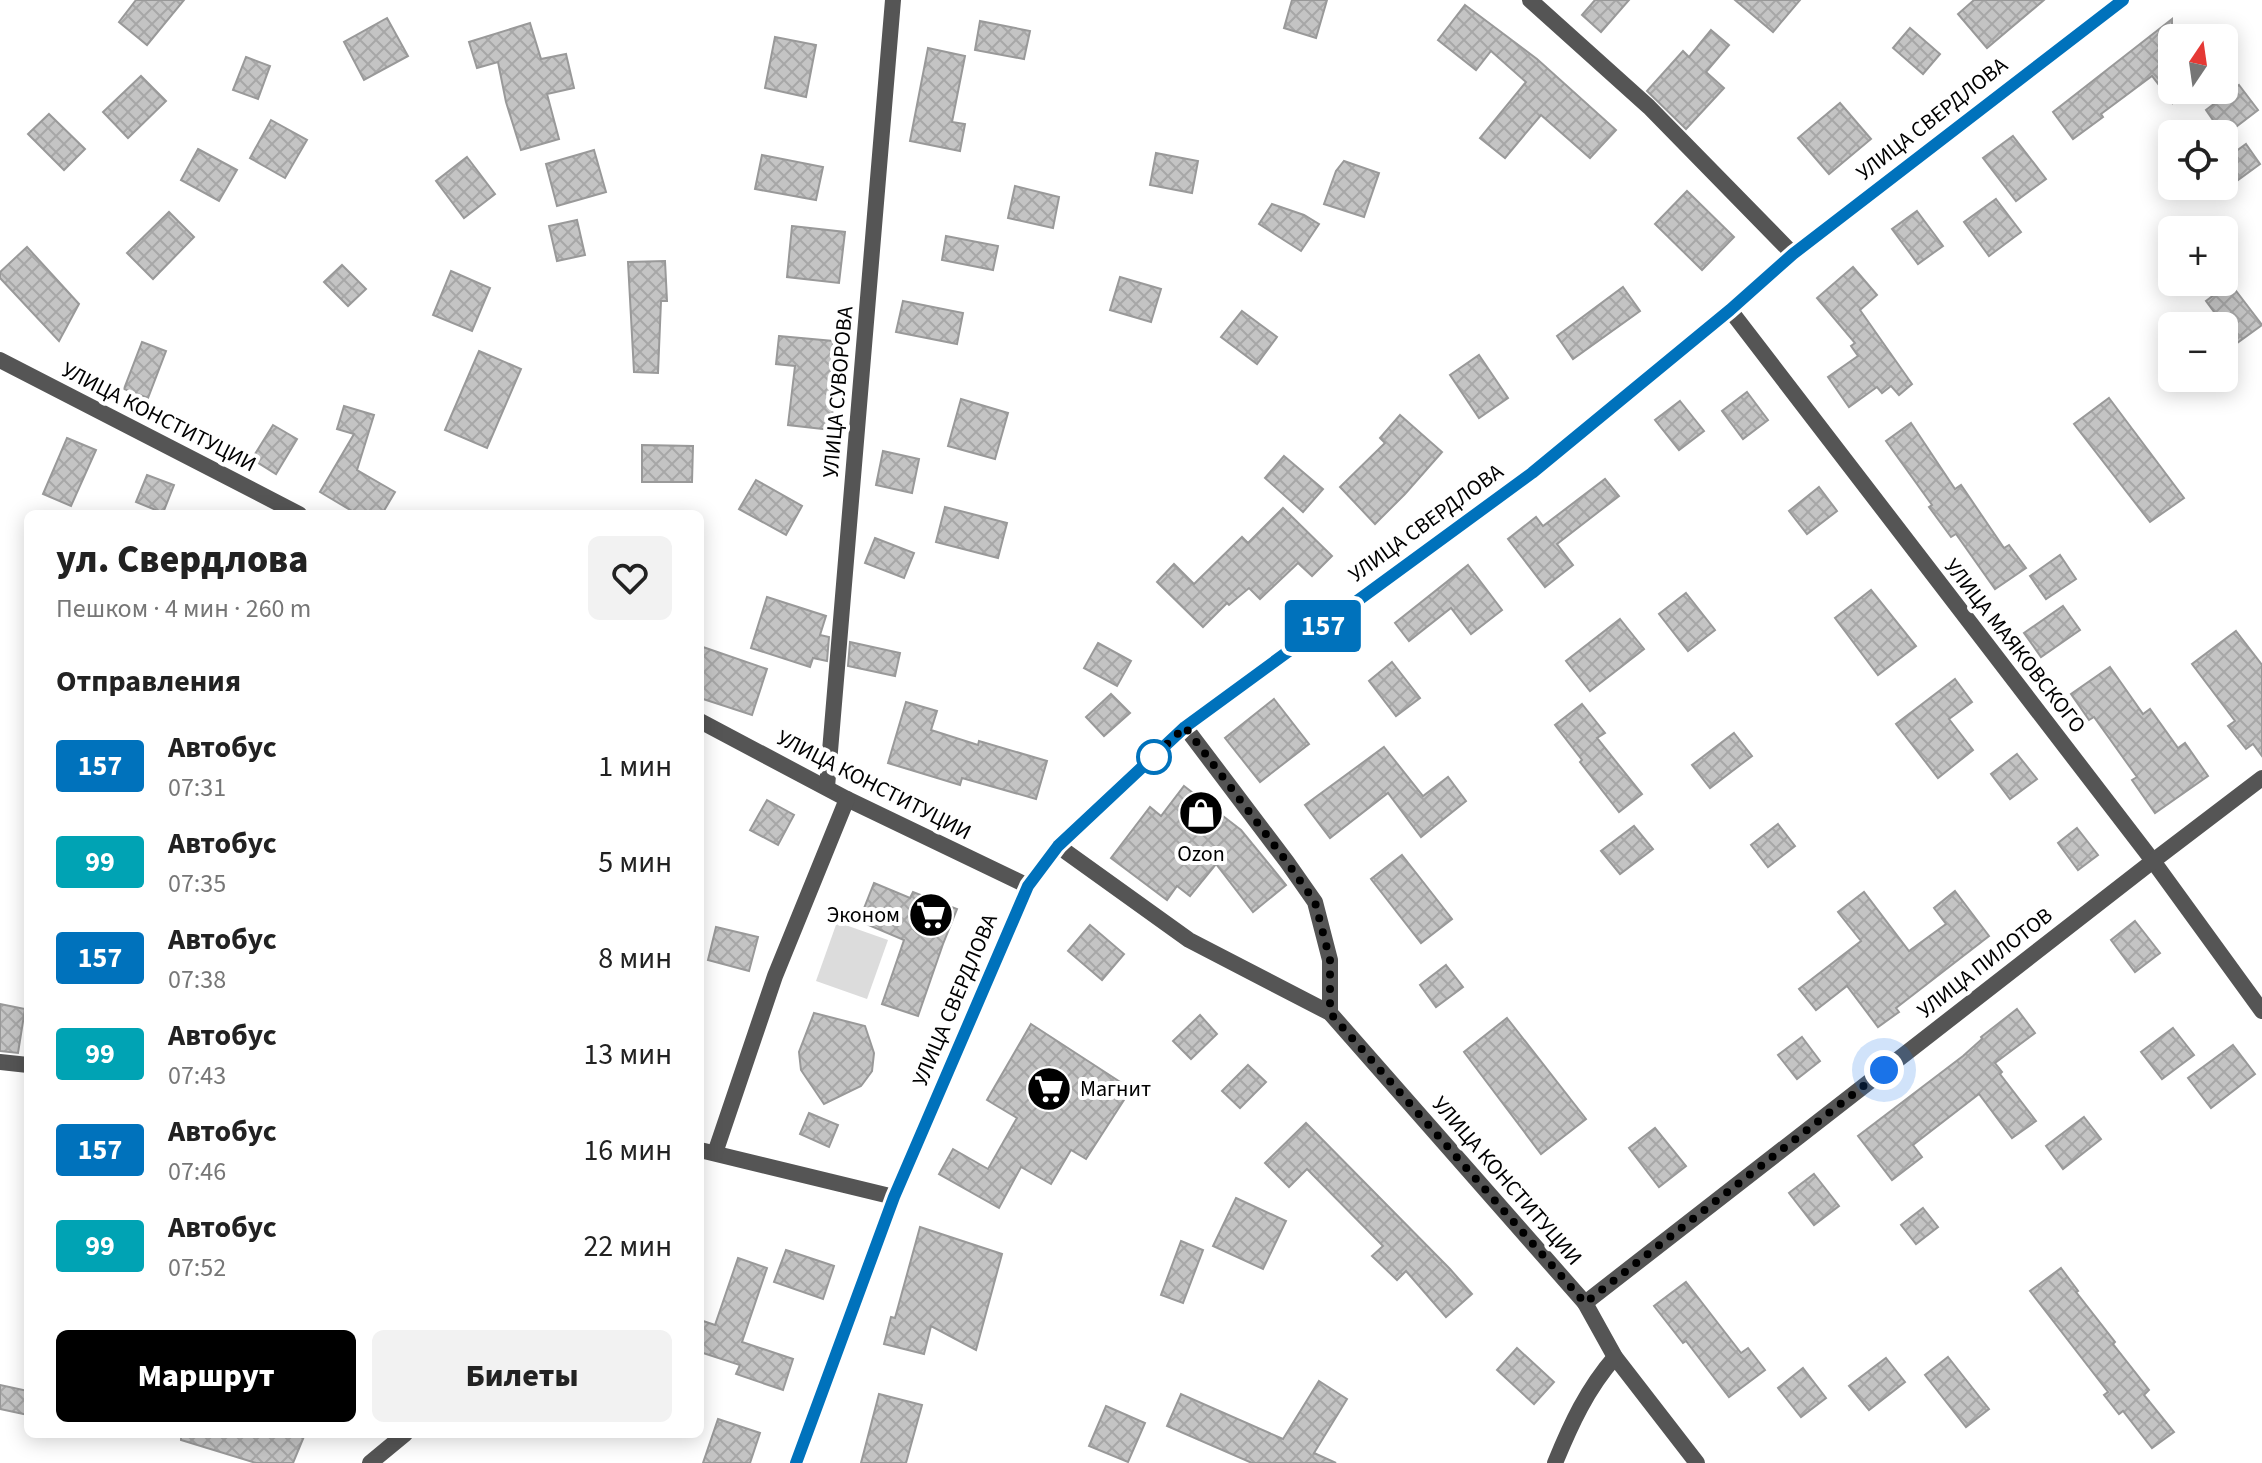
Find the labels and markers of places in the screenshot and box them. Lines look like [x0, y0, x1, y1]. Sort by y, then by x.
unlabelled marker [1137, 740, 1171, 774]
shop icon: Ozon [1177, 789, 1225, 837]
place label: Ozon [1177, 838, 1225, 870]
supermarket icon: Эконом [907, 891, 955, 939]
place label: Эконом [827, 899, 900, 931]
supermarket icon: Магнит [1025, 1065, 1073, 1113]
place label: Магнит [1080, 1073, 1151, 1105]

